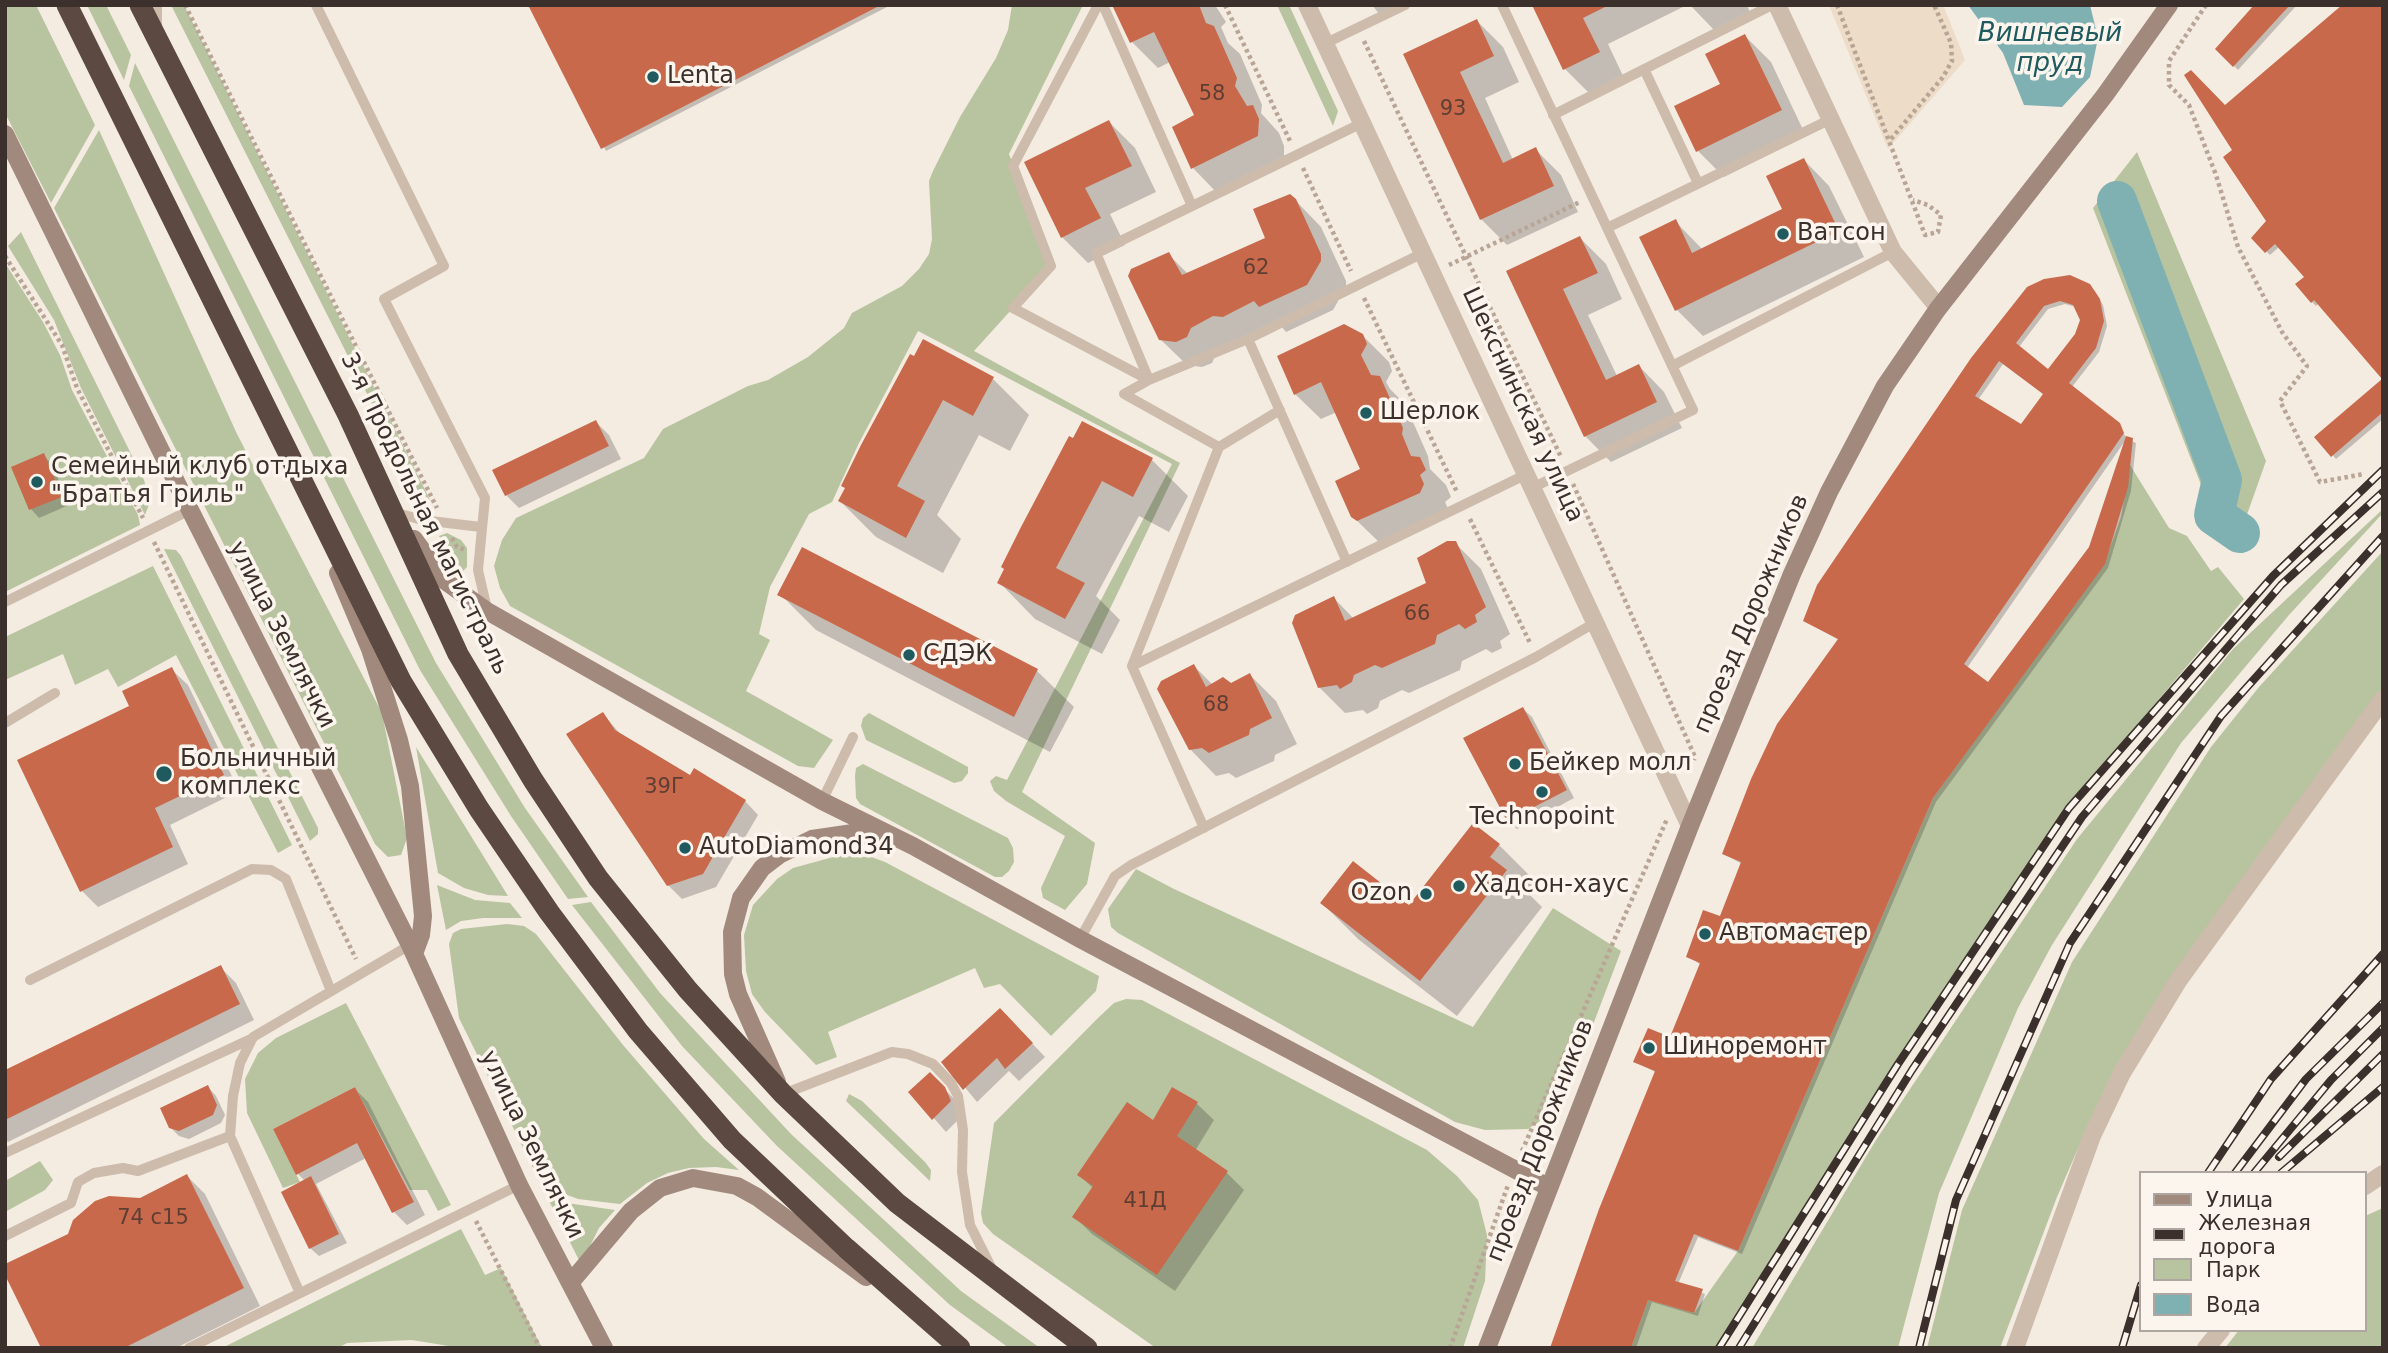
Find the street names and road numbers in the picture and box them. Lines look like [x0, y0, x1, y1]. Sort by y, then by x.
street label: Шекснинская улица [1455, 283, 1589, 527]
street label: 3-я Продольная магистраль [333, 348, 515, 680]
street label: проезд Дорожников [1689, 490, 1815, 738]
street label: улица Землячки [221, 537, 341, 733]
street label: проезд Дорожников [1482, 1016, 1600, 1266]
street label: улица Землячки [473, 1046, 589, 1244]

